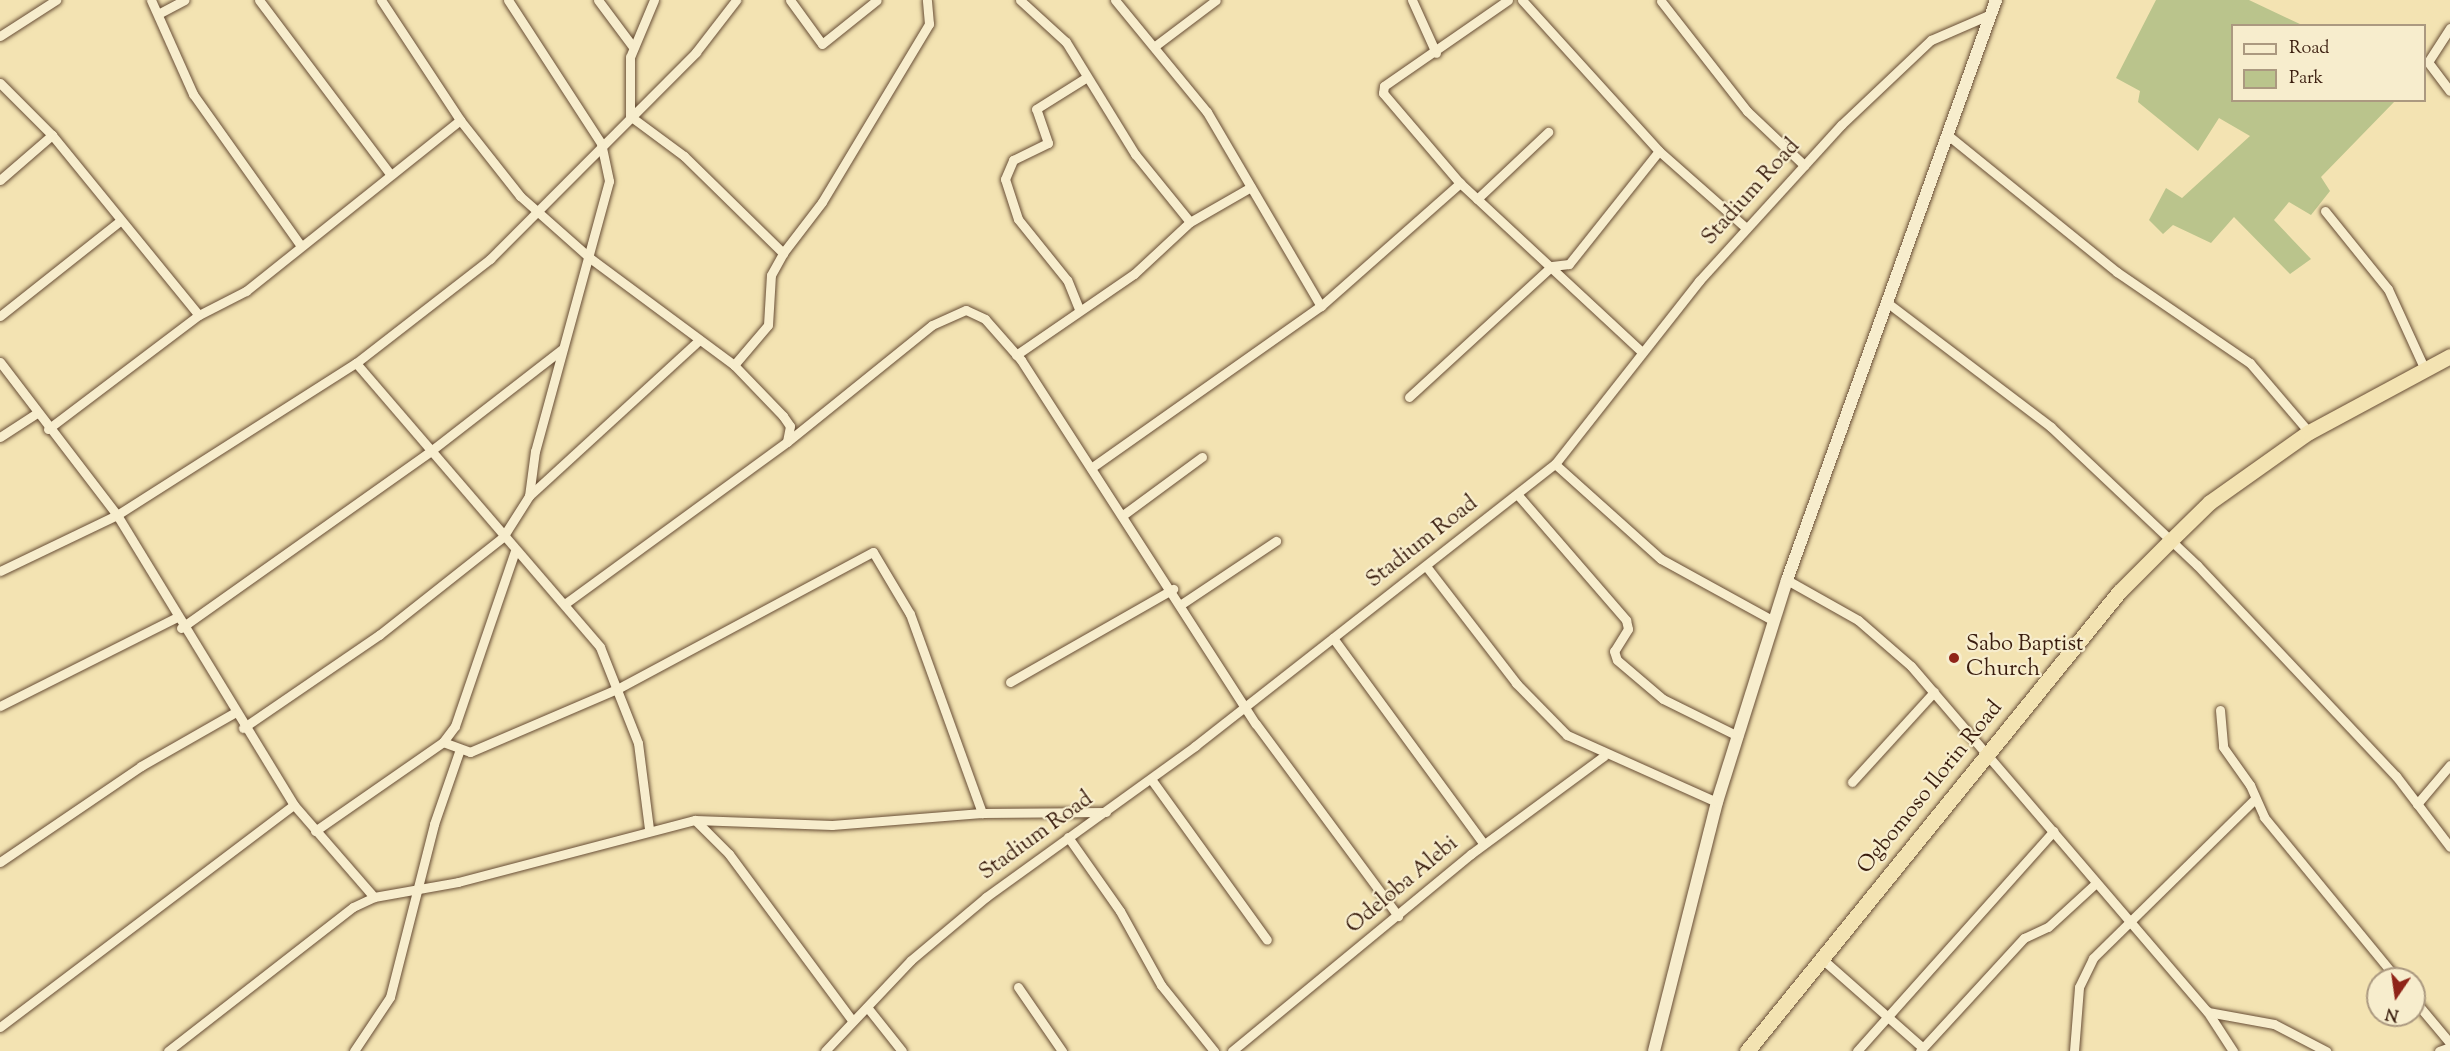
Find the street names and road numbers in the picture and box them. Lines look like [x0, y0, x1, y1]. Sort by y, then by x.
street label: Stadium Road [1697, 134, 1807, 252]
street label: Stadium Road [1362, 491, 1484, 595]
street label: Ogbomoso Ilorin Road [1853, 696, 2009, 880]
street label: Stadium Road [975, 787, 1099, 887]
street label: Odeloba Alebi [1342, 832, 1464, 940]

